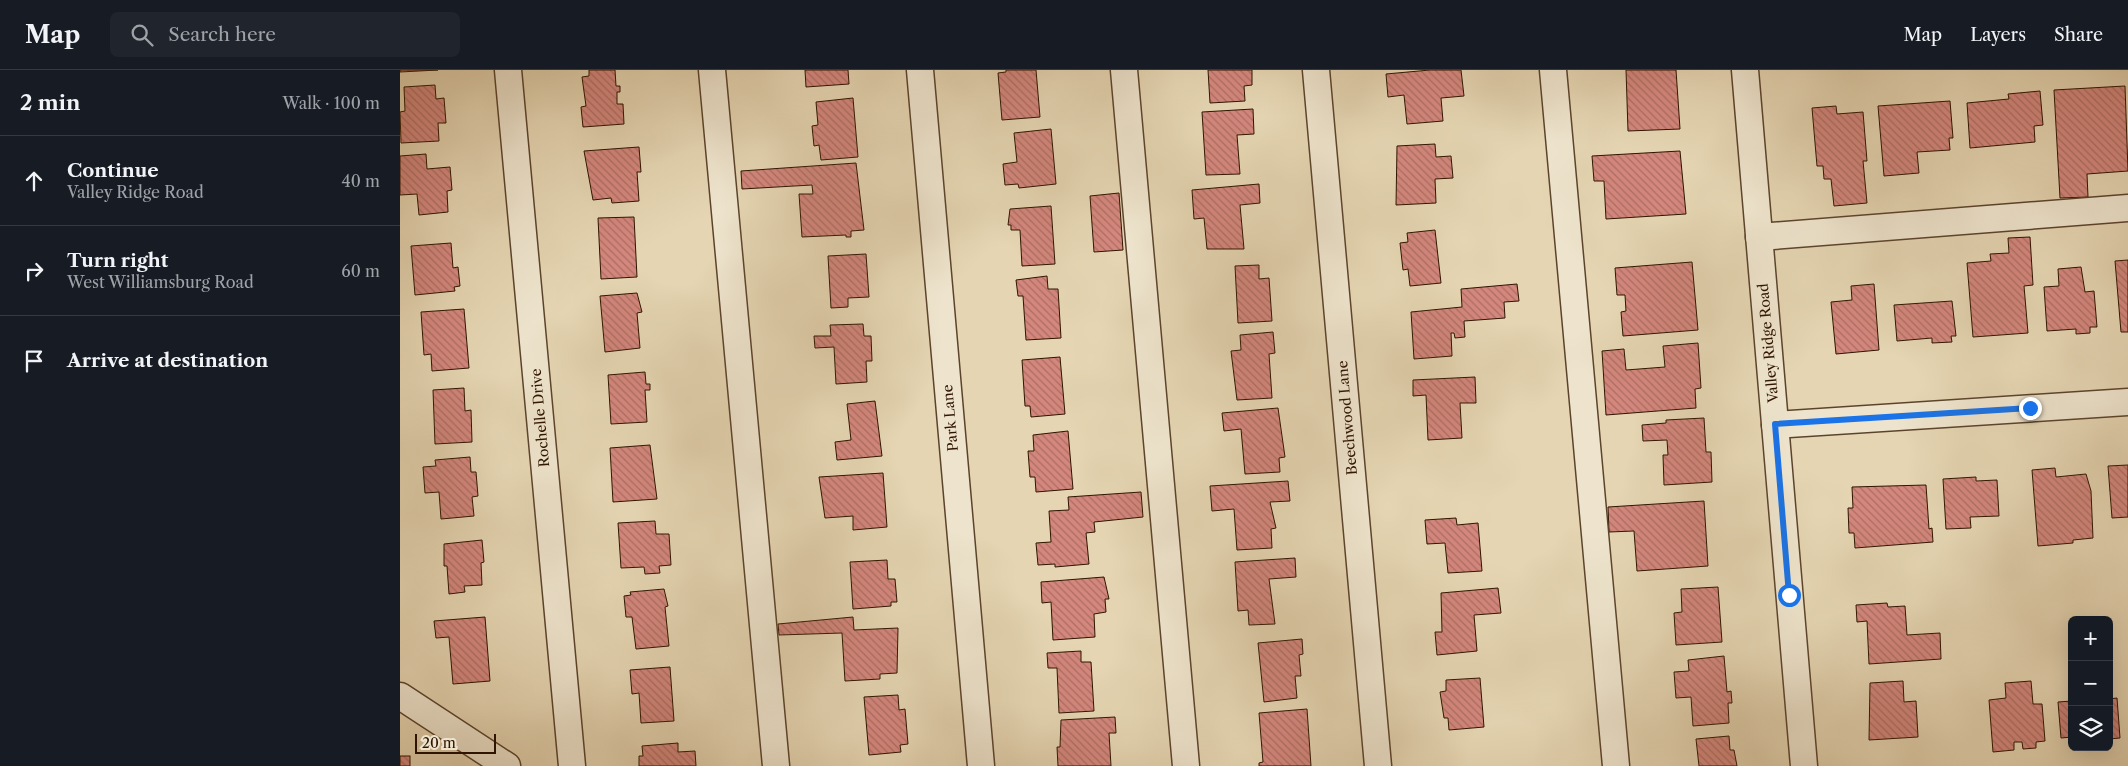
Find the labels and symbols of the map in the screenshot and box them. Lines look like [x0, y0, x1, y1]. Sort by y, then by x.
street label: Valley Ridge Road [1754, 282, 1782, 404]
street label: Beechwood Lane [1333, 360, 1361, 476]
street label: Rochelle Drive [527, 368, 553, 468]
street label: Park Lane [938, 384, 962, 452]
route end [2019, 397, 2042, 420]
route start [1778, 584, 1801, 607]
scale bar [415, 731, 496, 754]

